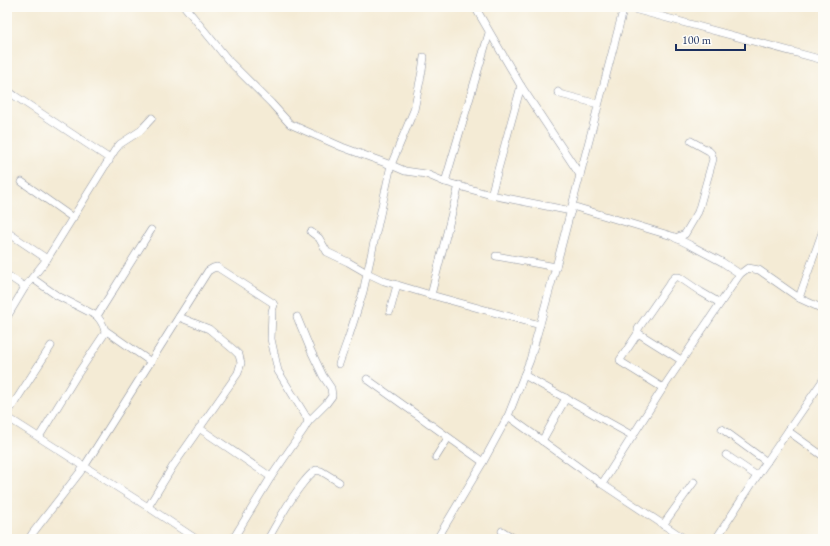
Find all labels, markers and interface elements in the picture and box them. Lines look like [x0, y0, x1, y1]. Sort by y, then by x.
scale bar [676, 26, 745, 52]
text: 100 m [682, 32, 712, 48]

